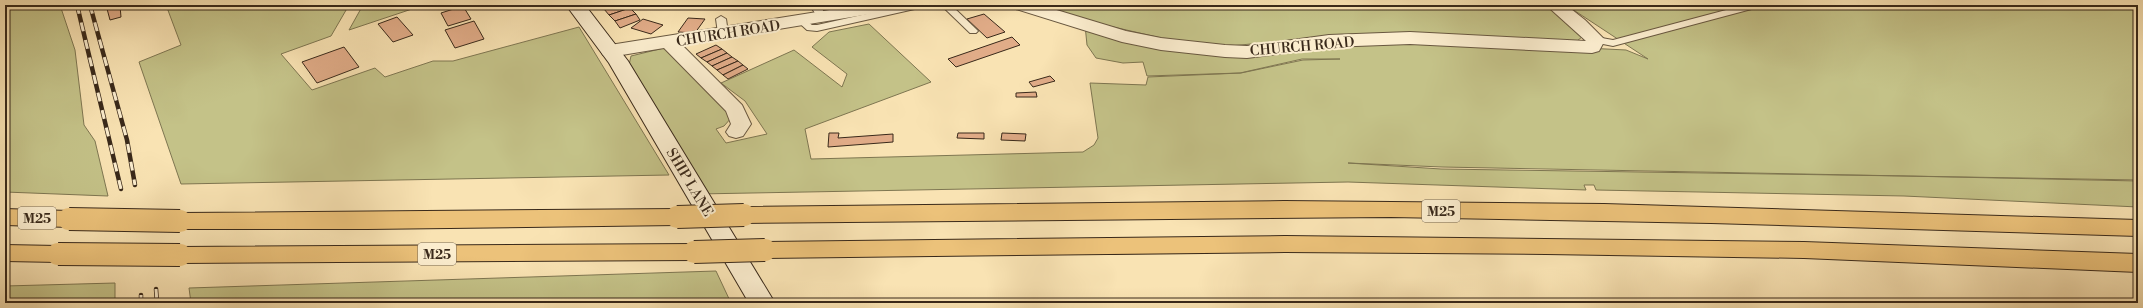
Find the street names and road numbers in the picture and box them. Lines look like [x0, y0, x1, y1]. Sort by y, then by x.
street label: CHURCH ROAD [675, 17, 782, 51]
street label: CHURCH ROAD [1249, 33, 1355, 61]
street label: SHIP LANE [662, 145, 717, 220]
road number: M25 [1422, 200, 1460, 222]
road number: M25 [18, 207, 56, 229]
road number: M25 [418, 243, 456, 265]

